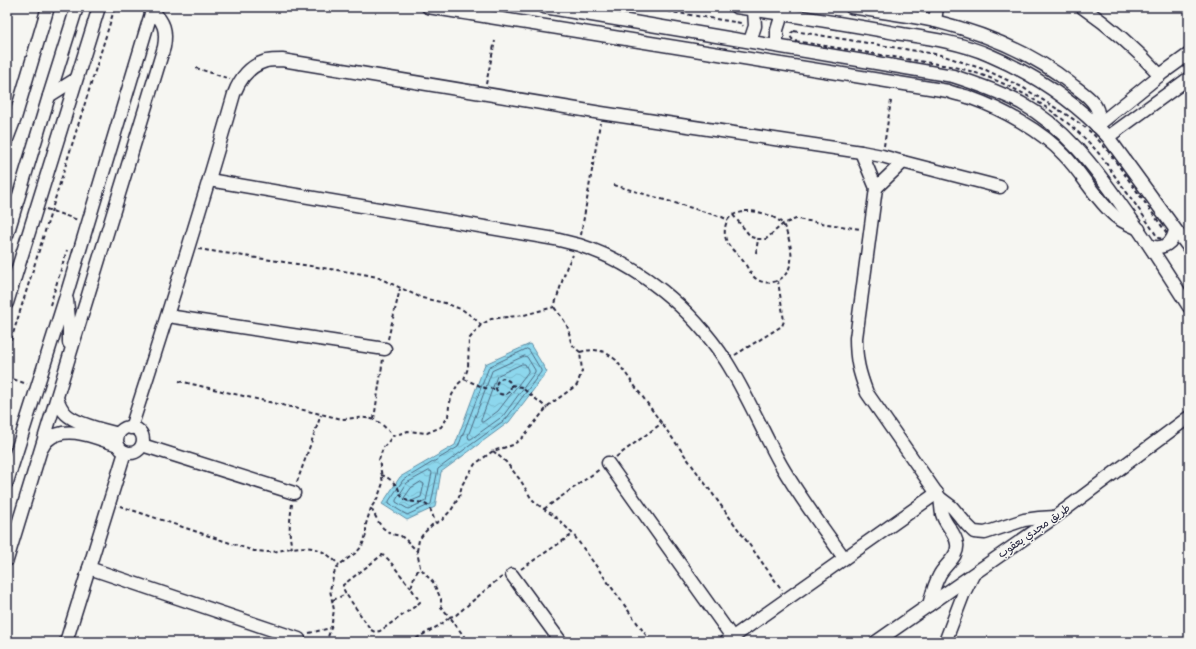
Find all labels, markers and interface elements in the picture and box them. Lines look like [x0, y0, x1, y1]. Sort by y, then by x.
street label: طريق مجدي يعقوب [995, 501, 1074, 562]

